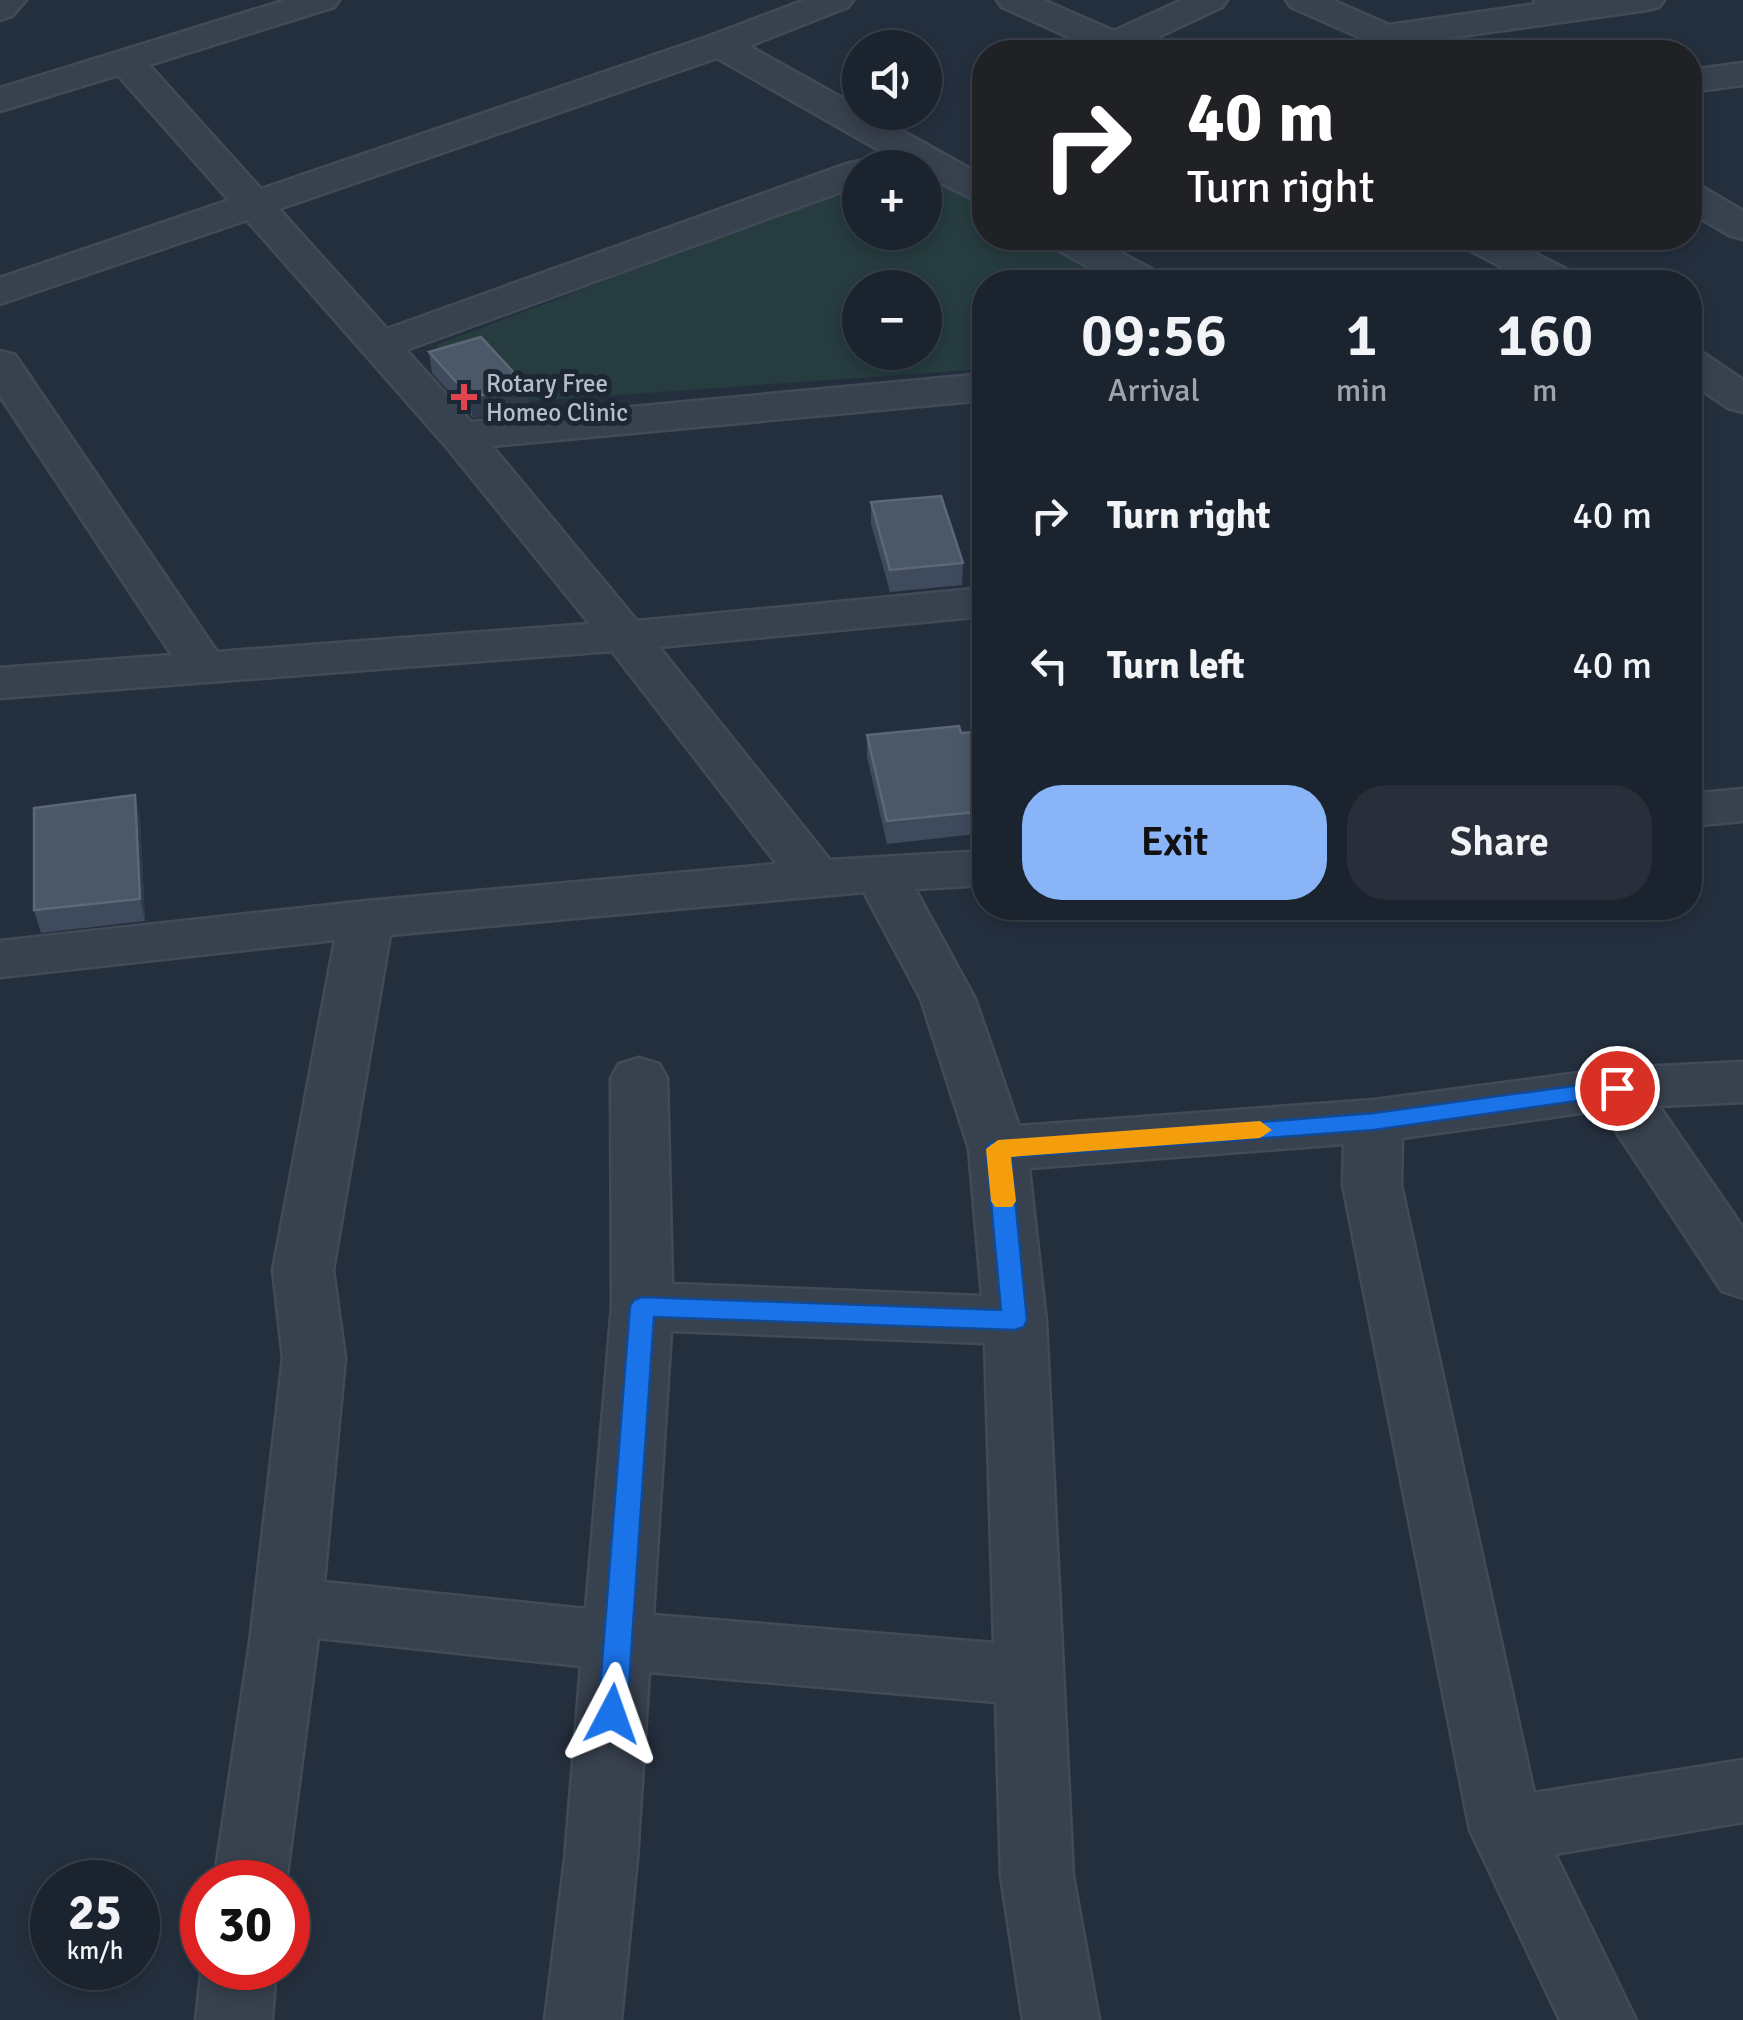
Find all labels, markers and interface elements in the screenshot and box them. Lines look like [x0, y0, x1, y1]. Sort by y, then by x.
map controls [842, 30, 942, 370]
button: sound [842, 30, 942, 130]
text: 40 m [1187, 74, 1335, 160]
icon: right [1022, 80, 1152, 210]
button: + [842, 150, 942, 250]
text: Turn right [1187, 160, 1375, 215]
button: − [842, 270, 942, 370]
text: 09:56 [1081, 299, 1227, 373]
text: 1 [1345, 299, 1378, 373]
text: 160 [1496, 299, 1593, 373]
place label: Rotary Free Homeo Clinic [486, 368, 628, 428]
text: Arrival [1108, 371, 1200, 410]
text: min [1336, 371, 1387, 410]
text: m [1532, 371, 1558, 410]
marker: Rotary Free Homeo Clinic [451, 384, 477, 410]
icon: right [1022, 488, 1077, 543]
text: Turn right [1107, 492, 1271, 539]
text: 40 m [1572, 492, 1652, 539]
icon: left [1022, 638, 1077, 693]
text: Turn left [1107, 642, 1245, 689]
text: 40 m [1572, 642, 1652, 689]
button: Exit [1022, 785, 1327, 900]
button: Share [1347, 785, 1652, 900]
pin [1575, 1046, 1660, 1131]
icon: arrive [1590, 1061, 1645, 1116]
position arrow [560, 1662, 664, 1766]
speed limit sign: 30 [180, 1860, 310, 1990]
text: 25 [68, 1882, 122, 1944]
text: km/h [67, 1935, 123, 1966]

